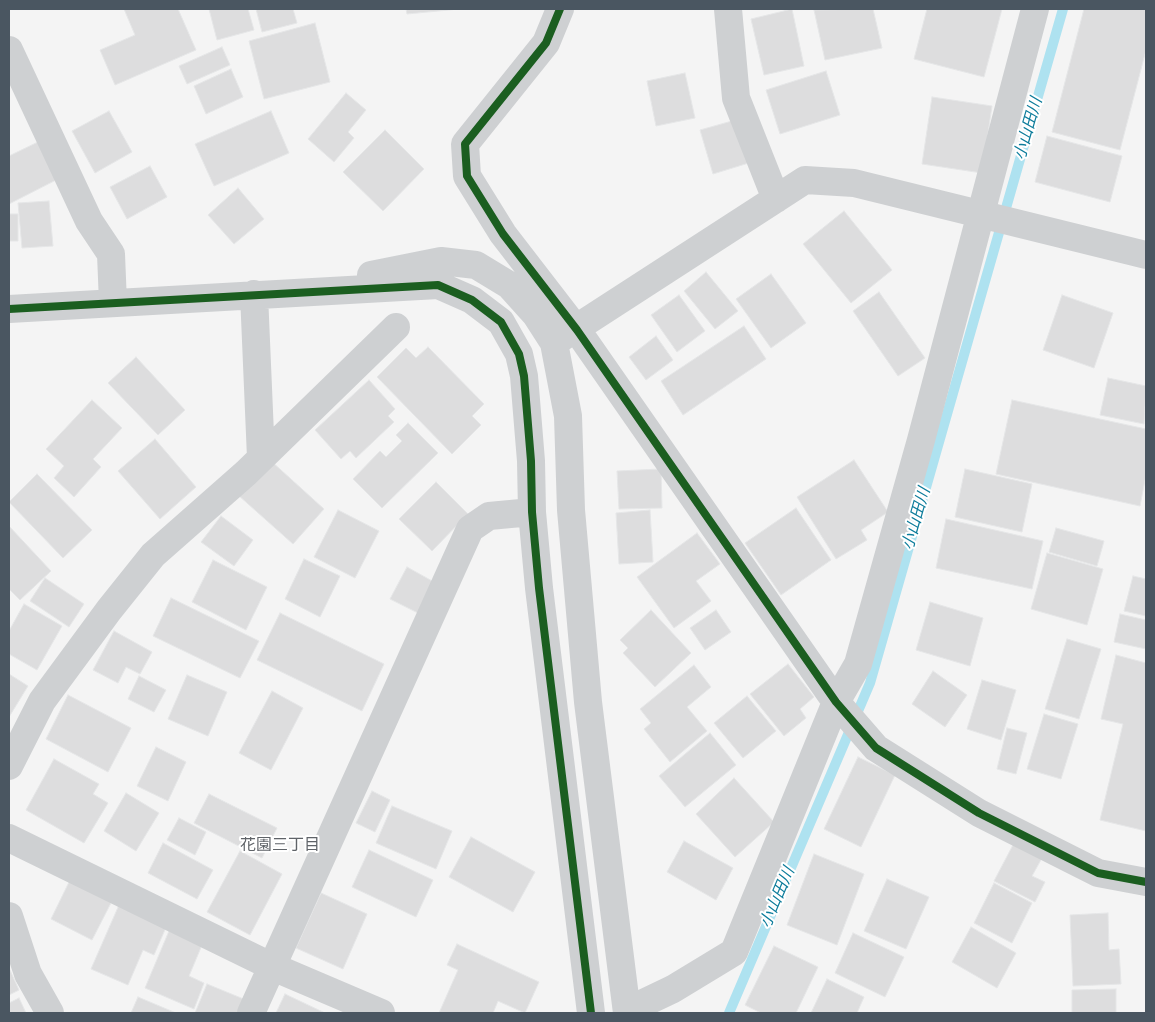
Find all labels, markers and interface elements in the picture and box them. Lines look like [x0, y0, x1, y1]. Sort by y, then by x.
water label: 小山田川 [1011, 96, 1047, 162]
water label: 小山田川 [899, 486, 935, 552]
district label: 花園三丁目 [240, 836, 320, 856]
water label: 小山田川 [757, 865, 799, 931]

